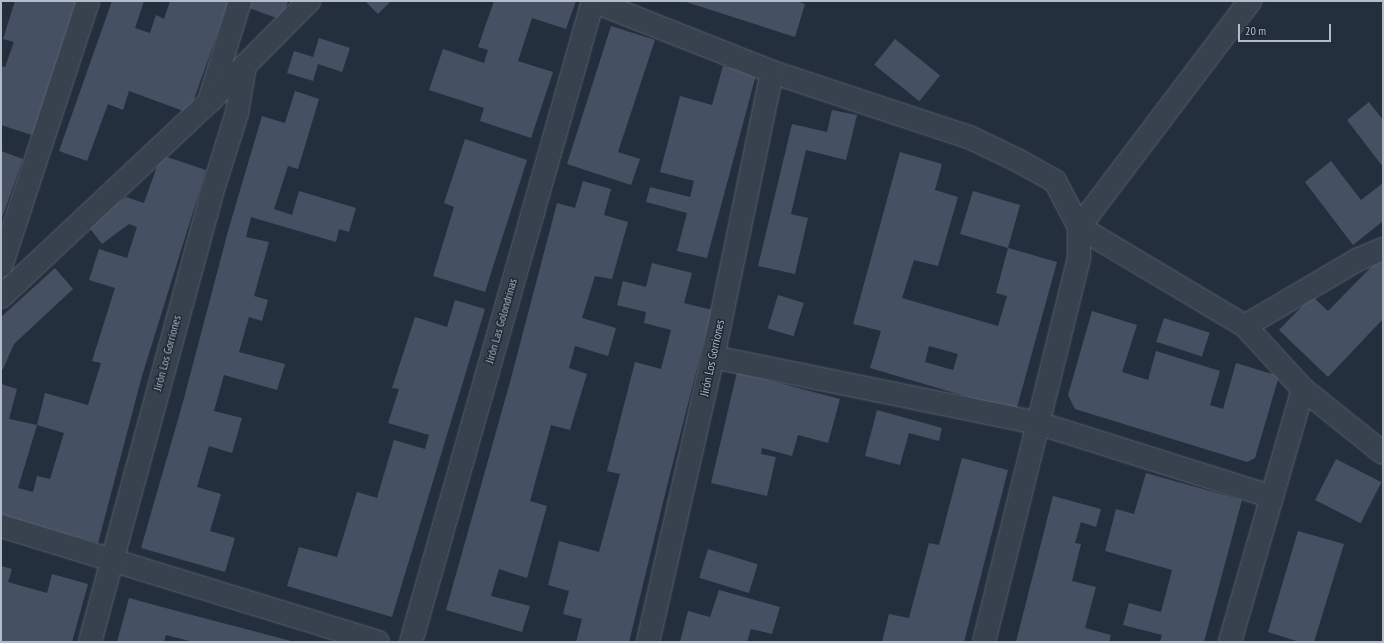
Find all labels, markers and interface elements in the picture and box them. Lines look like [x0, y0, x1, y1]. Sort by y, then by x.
scale bar [1240, 16, 1333, 42]
text: 20 m [1245, 23, 1266, 38]
street label: Jirón Las Golondrinas [482, 277, 520, 365]
street label: Jirón Los Gorriones [150, 314, 184, 392]
street label: Jirón Los Gorriones [697, 318, 727, 398]

